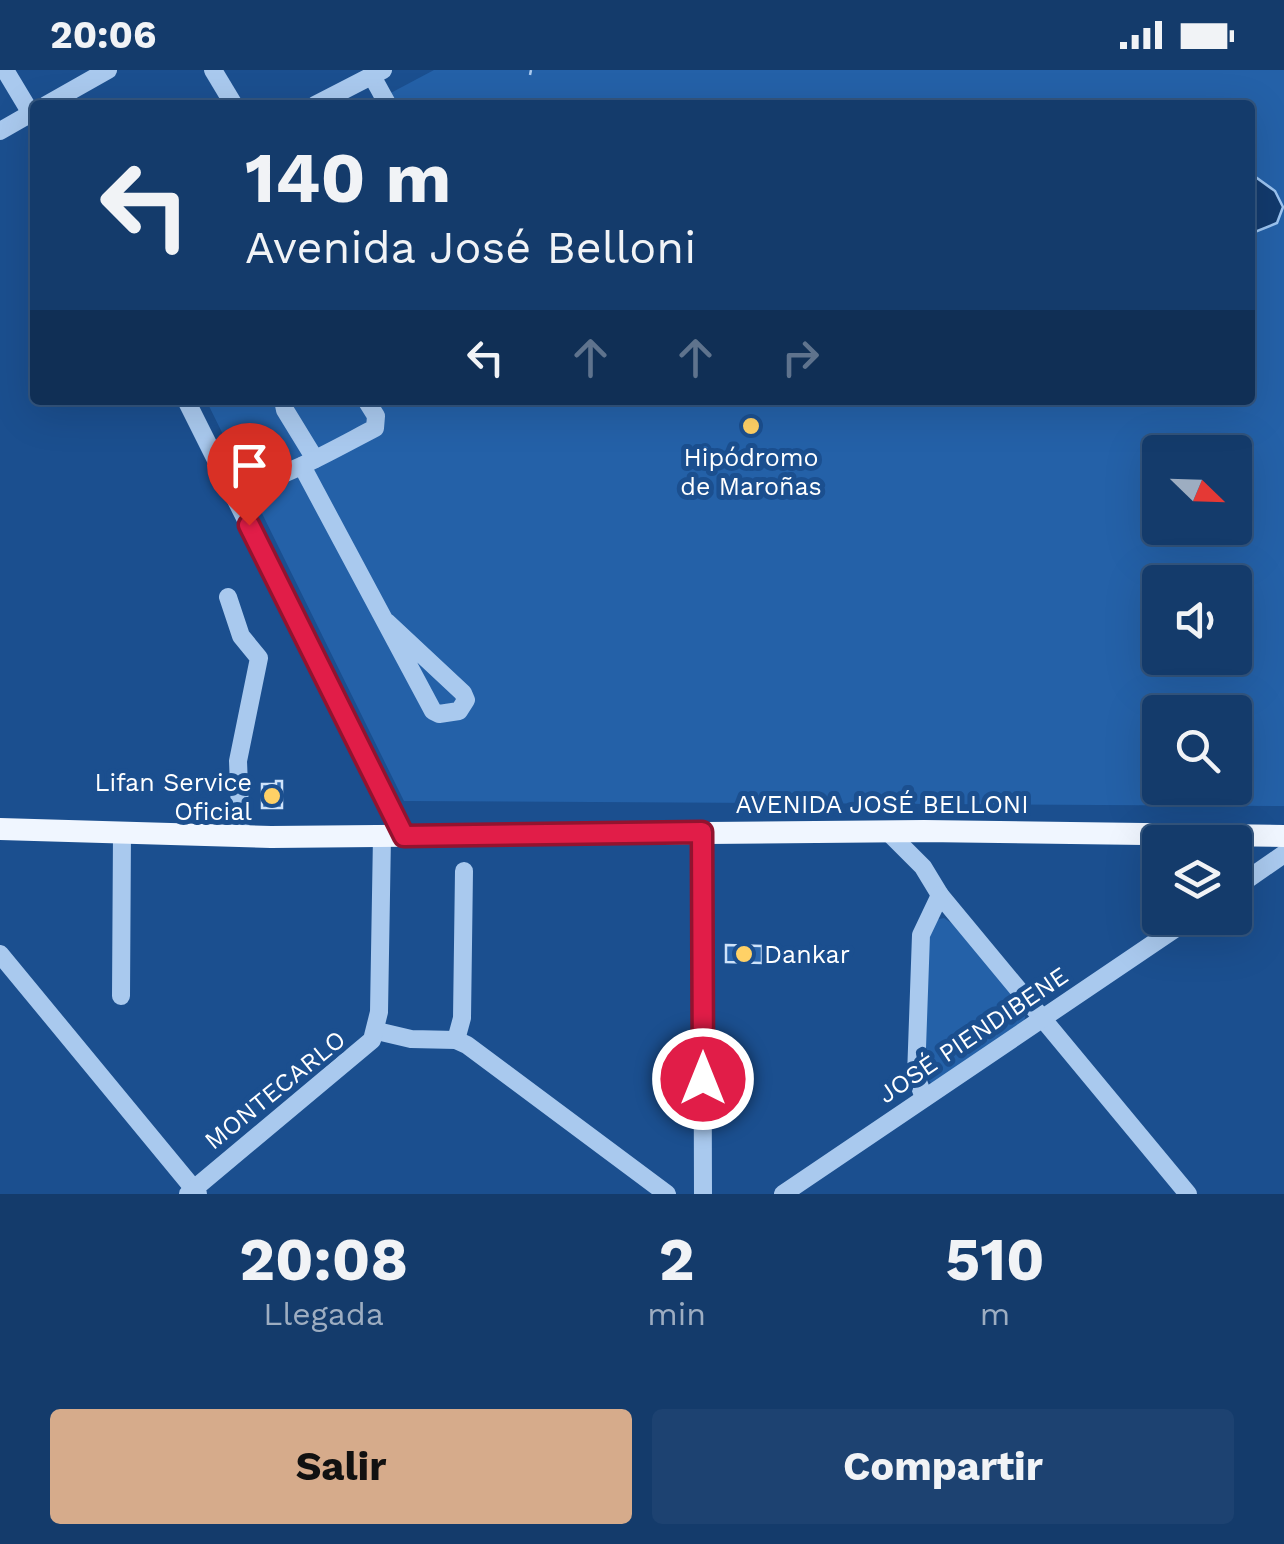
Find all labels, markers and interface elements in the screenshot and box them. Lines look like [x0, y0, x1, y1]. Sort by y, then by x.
text: 20:06 [50, 13, 156, 57]
text: 140 m [245, 137, 451, 219]
icon: left [80, 140, 210, 270]
text: Avenida José Belloni [245, 221, 696, 274]
icon: left [458, 330, 513, 385]
icon: ahead [563, 330, 618, 385]
icon: ahead [668, 330, 723, 385]
icon: right [773, 330, 828, 385]
marker: Hipódromo de Maroñas [740, 415, 762, 437]
pin [207, 423, 292, 526]
north arrow [1142, 435, 1252, 545]
map controls [1142, 435, 1252, 935]
icon: arrive [222, 438, 277, 493]
place label: Hipódromo de Maroñas [680, 443, 822, 501]
button: sound [1142, 565, 1252, 675]
button: search [1142, 695, 1252, 805]
place label: Lifan Service Oficial [94, 768, 252, 826]
marker: Lifan Service Oficial [261, 785, 283, 807]
street label: AVENIDA JOSÉ BELLONI [735, 790, 1029, 819]
button: layers [1142, 825, 1252, 935]
place label: Dankar [764, 940, 850, 969]
marker: Dankar [733, 943, 755, 965]
street label: JOSÉ PIENDIBENE [873, 961, 1073, 1109]
street label: MONTECARLO [199, 1024, 351, 1156]
position arrow [651, 1027, 755, 1131]
text: 20:08 [239, 1224, 408, 1295]
text: 2 [659, 1224, 695, 1295]
text: 510 [945, 1224, 1045, 1295]
text: Llegada [263, 1295, 384, 1333]
text: min [647, 1295, 706, 1333]
text: m [980, 1295, 1010, 1333]
button: Salir [50, 1409, 632, 1524]
button: Compartir [652, 1409, 1234, 1524]

